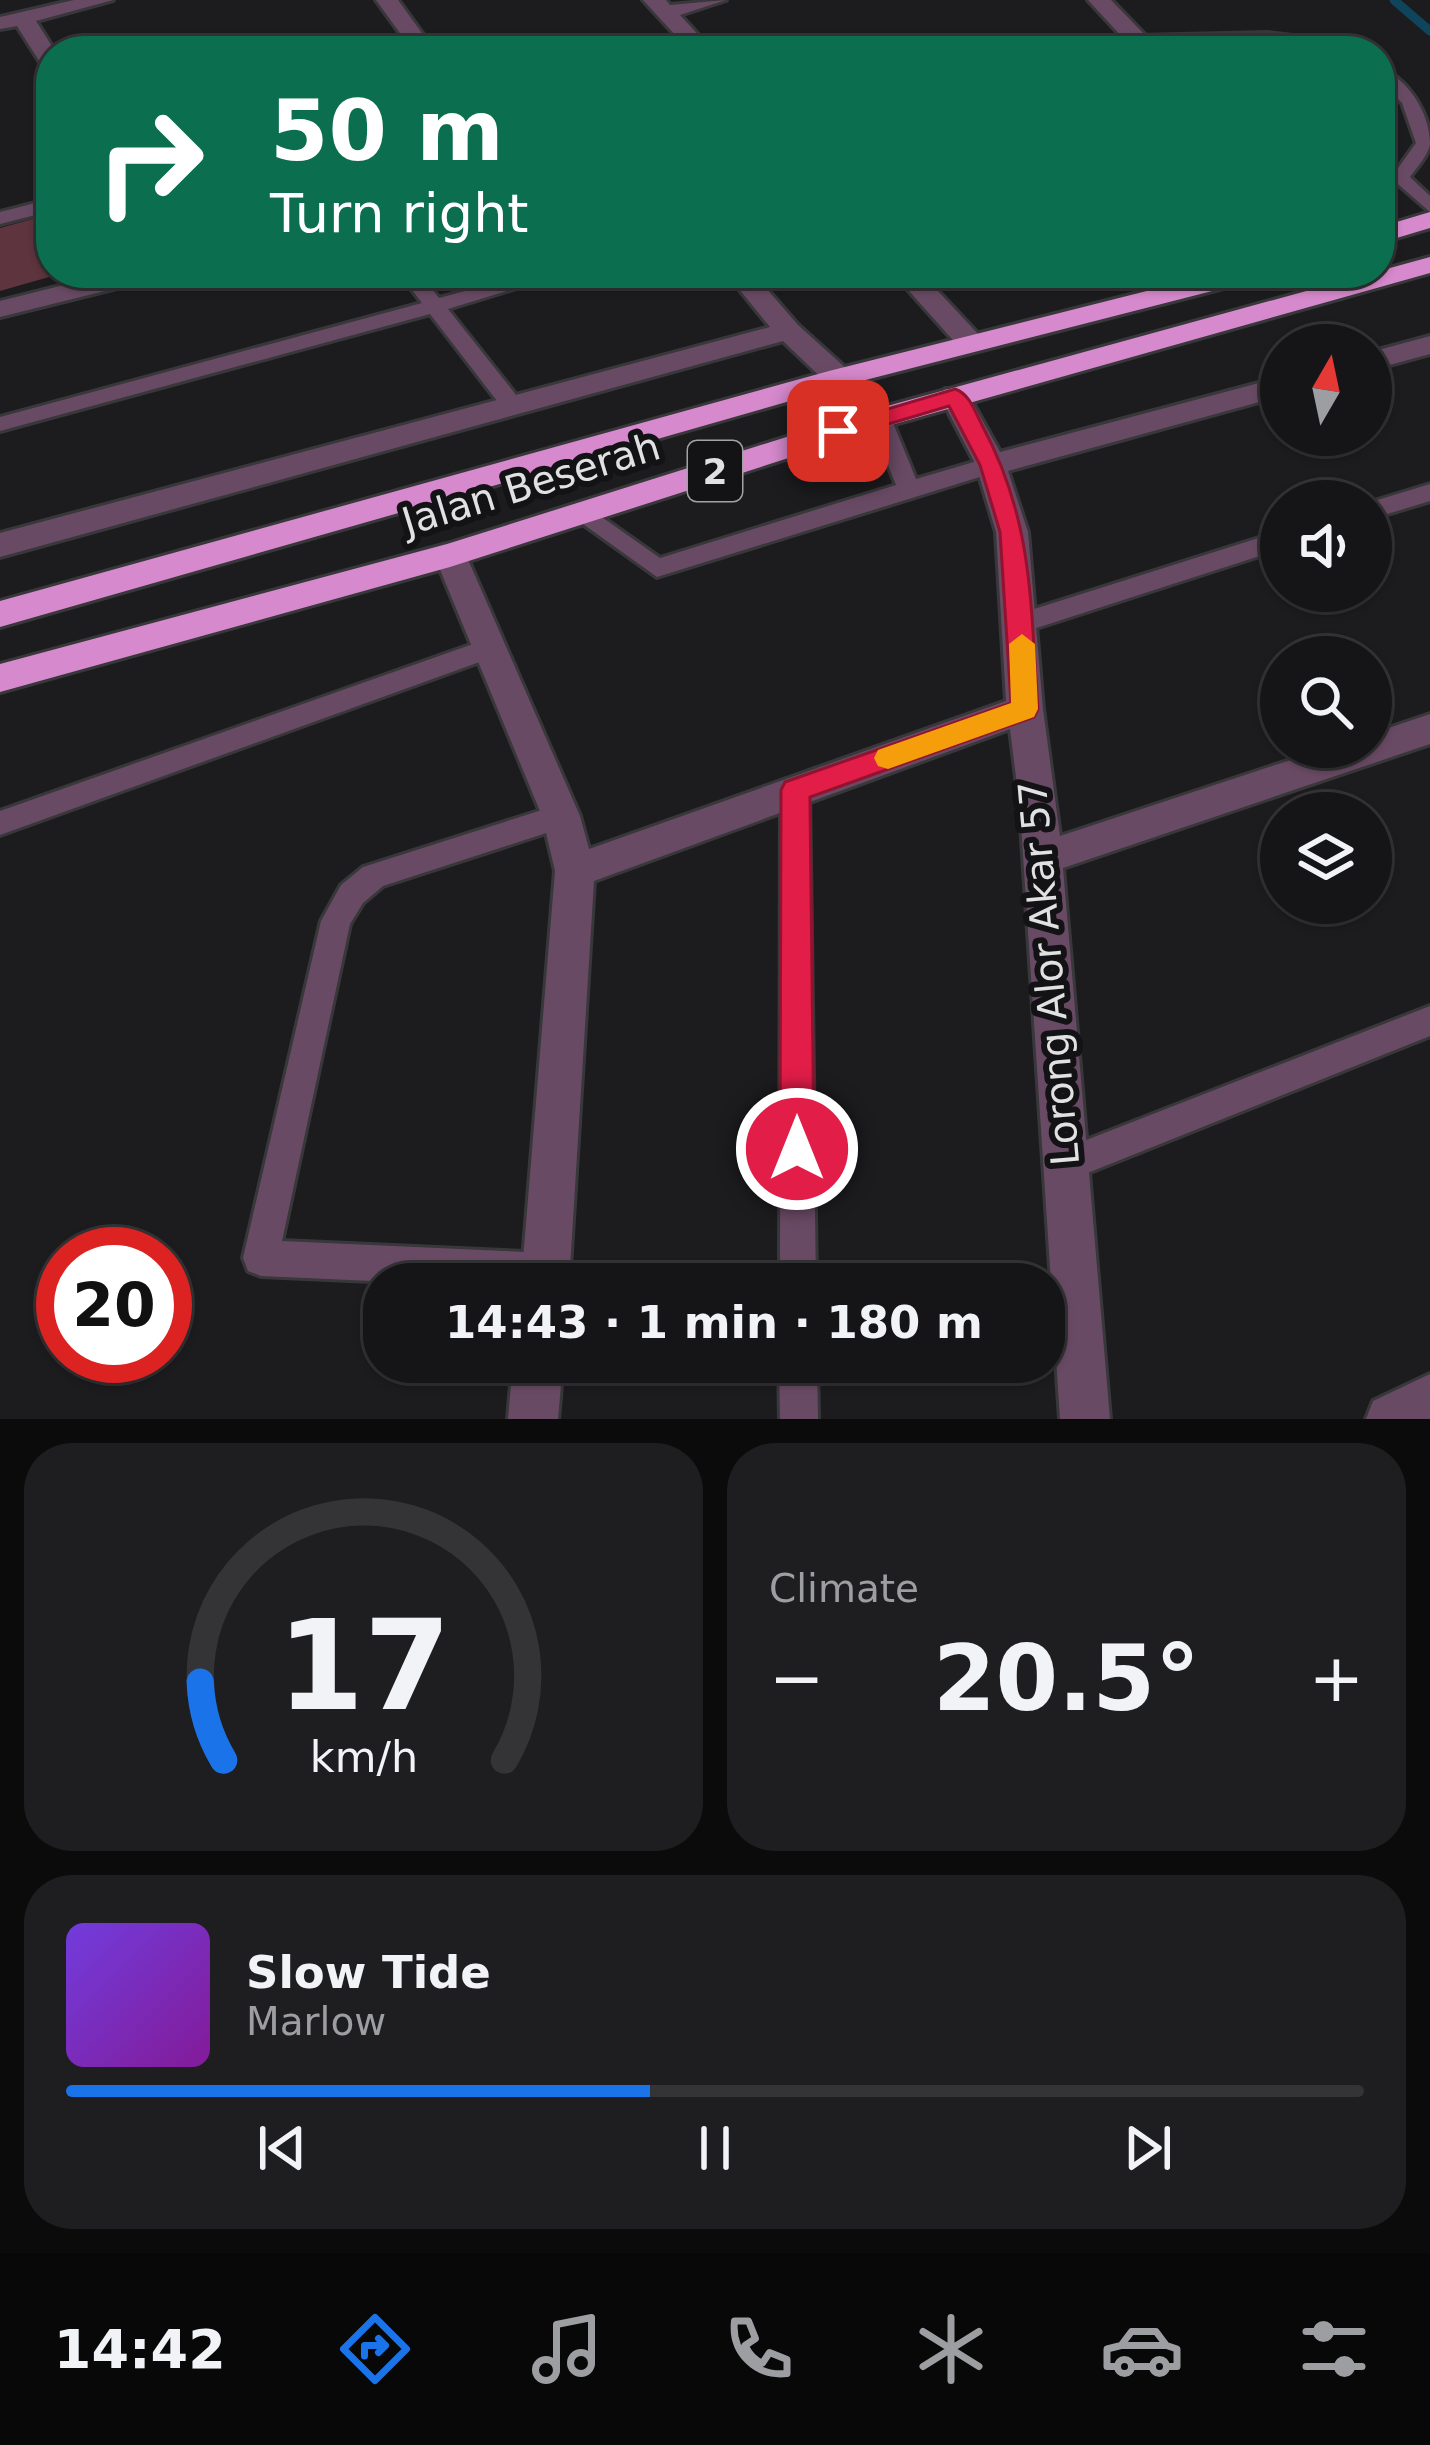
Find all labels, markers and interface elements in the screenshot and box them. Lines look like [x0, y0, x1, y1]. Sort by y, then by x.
text: 50 m [270, 82, 504, 180]
icon: right [72, 84, 228, 240]
text: Turn right [270, 182, 529, 245]
north arrow [1260, 324, 1392, 456]
map controls [1260, 324, 1392, 924]
pin [787, 380, 889, 482]
icon: arrive [805, 398, 871, 464]
street label: Jalan Beserah [394, 423, 665, 545]
road number: 2 [688, 441, 742, 501]
button: sound [1260, 480, 1392, 612]
button: search [1260, 636, 1392, 768]
street label: Lorong Alor Akar 57 [1010, 779, 1088, 1167]
button: layers [1260, 792, 1392, 924]
position arrow [734, 1086, 860, 1212]
speed limit sign: 20 [36, 1227, 192, 1383]
text: 14:43 · 1 min · 180 m [445, 1296, 983, 1349]
text: Climate [769, 1566, 919, 1611]
text: 17 [277, 1593, 450, 1738]
text: 20.5° [933, 1626, 1200, 1731]
text: − [769, 1640, 824, 1717]
text: + [1309, 1640, 1364, 1717]
text: km/h [309, 1732, 418, 1782]
text: Slow Tide [246, 1946, 491, 1999]
text: Marlow [246, 1999, 386, 2044]
icon: previous [249, 2115, 315, 2181]
icon: pause [682, 2115, 748, 2181]
icon: next [1115, 2115, 1181, 2181]
icon: directions [333, 2307, 417, 2391]
icon: music [525, 2307, 609, 2391]
icon: phone [717, 2307, 801, 2391]
icon: climate [909, 2307, 993, 2391]
icon: car [1100, 2307, 1184, 2391]
icon: filters [1292, 2307, 1376, 2391]
text: 14:42 [54, 2318, 226, 2381]

